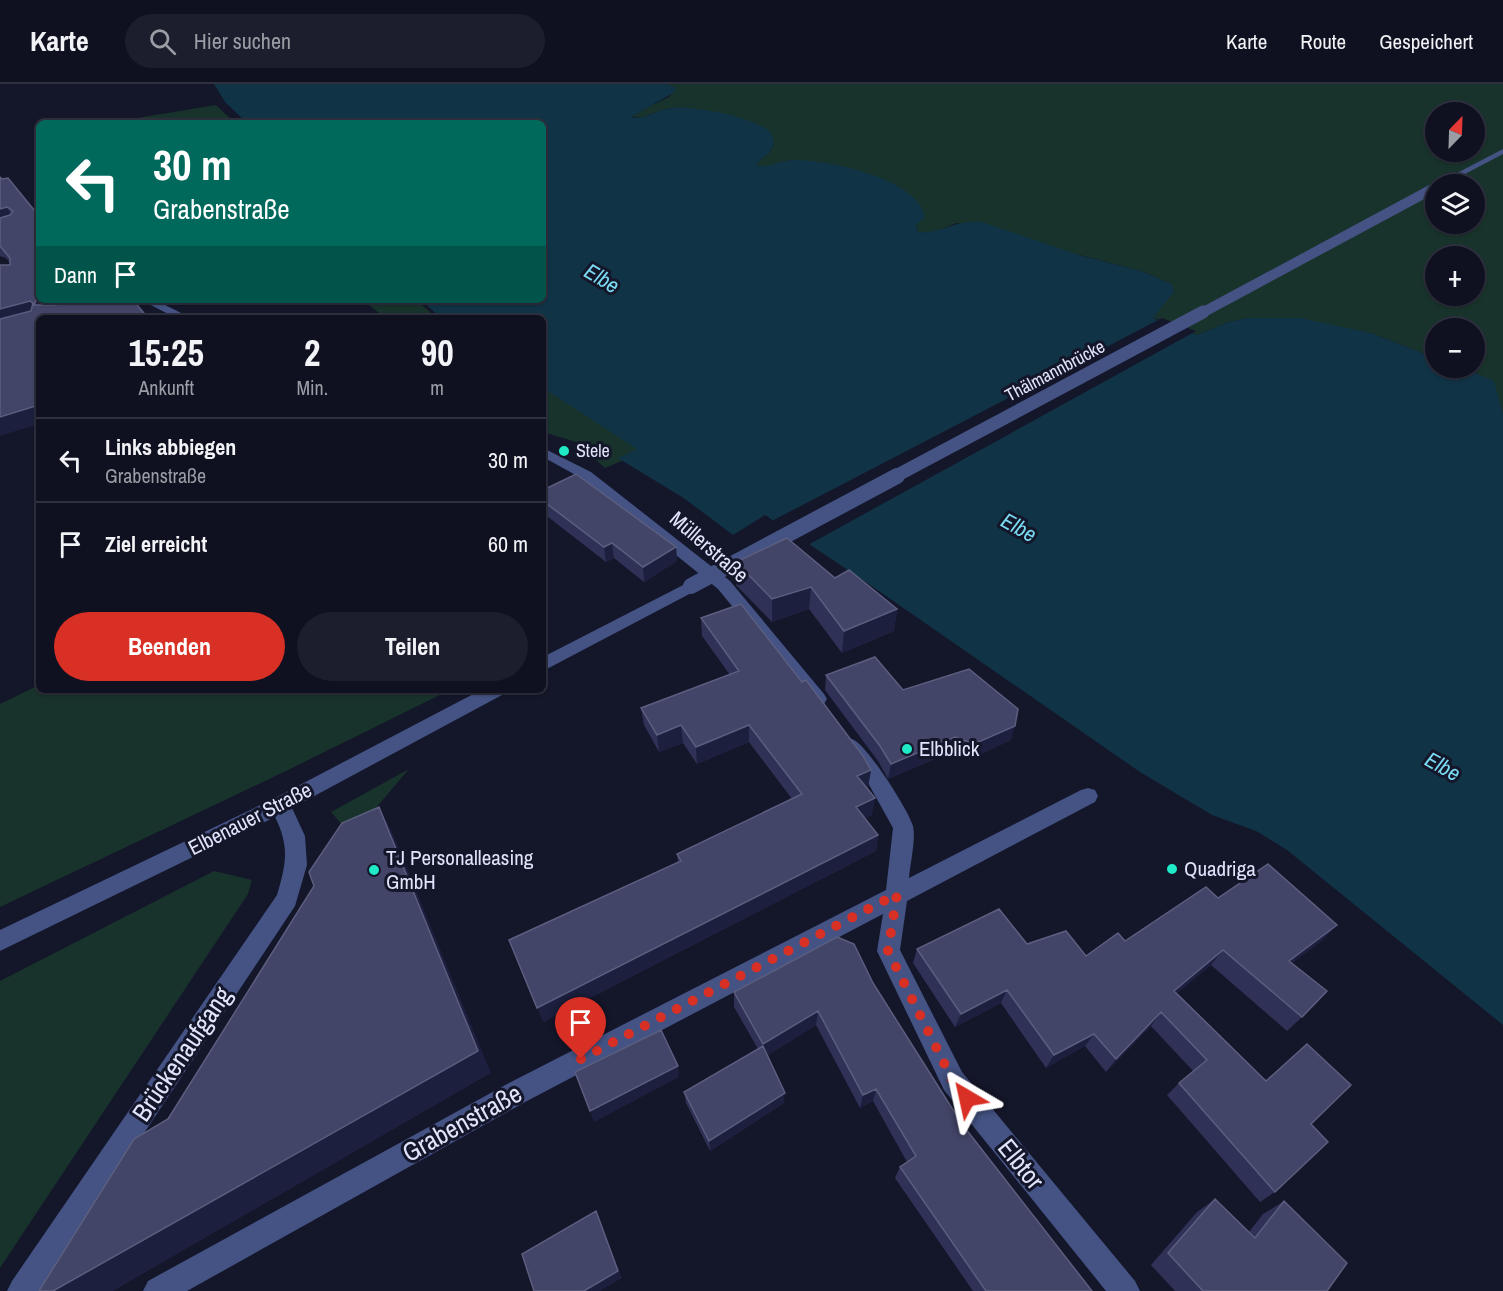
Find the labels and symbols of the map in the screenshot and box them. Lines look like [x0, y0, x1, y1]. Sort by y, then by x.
north arrow [1425, 102, 1485, 162]
water label: Elbe [579, 256, 625, 300]
street label: Thälmannbrücke [1000, 334, 1109, 407]
place label: Stele [576, 438, 610, 463]
marker: Stele [557, 444, 571, 458]
street label: Müllerstraße [664, 504, 755, 589]
water label: Elbe [996, 505, 1042, 549]
place label: Elbblick [919, 734, 980, 763]
marker: Elbblick [900, 742, 914, 756]
water label: Elbe [1420, 744, 1466, 788]
street label: Elbenauer Straße [183, 775, 316, 862]
place label: TJ Personalleasing GmbH [386, 843, 534, 896]
place label: Quadriga [1184, 854, 1256, 883]
marker: Quadriga [1165, 862, 1179, 876]
marker: TJ Personalleasing GmbH [367, 863, 381, 877]
street label: Brückenaufgang [124, 979, 240, 1128]
pin [555, 997, 606, 1059]
position arrow [935, 1066, 999, 1130]
street label: Grabenstraße [396, 1075, 528, 1170]
street label: Elbtor [990, 1131, 1053, 1196]

